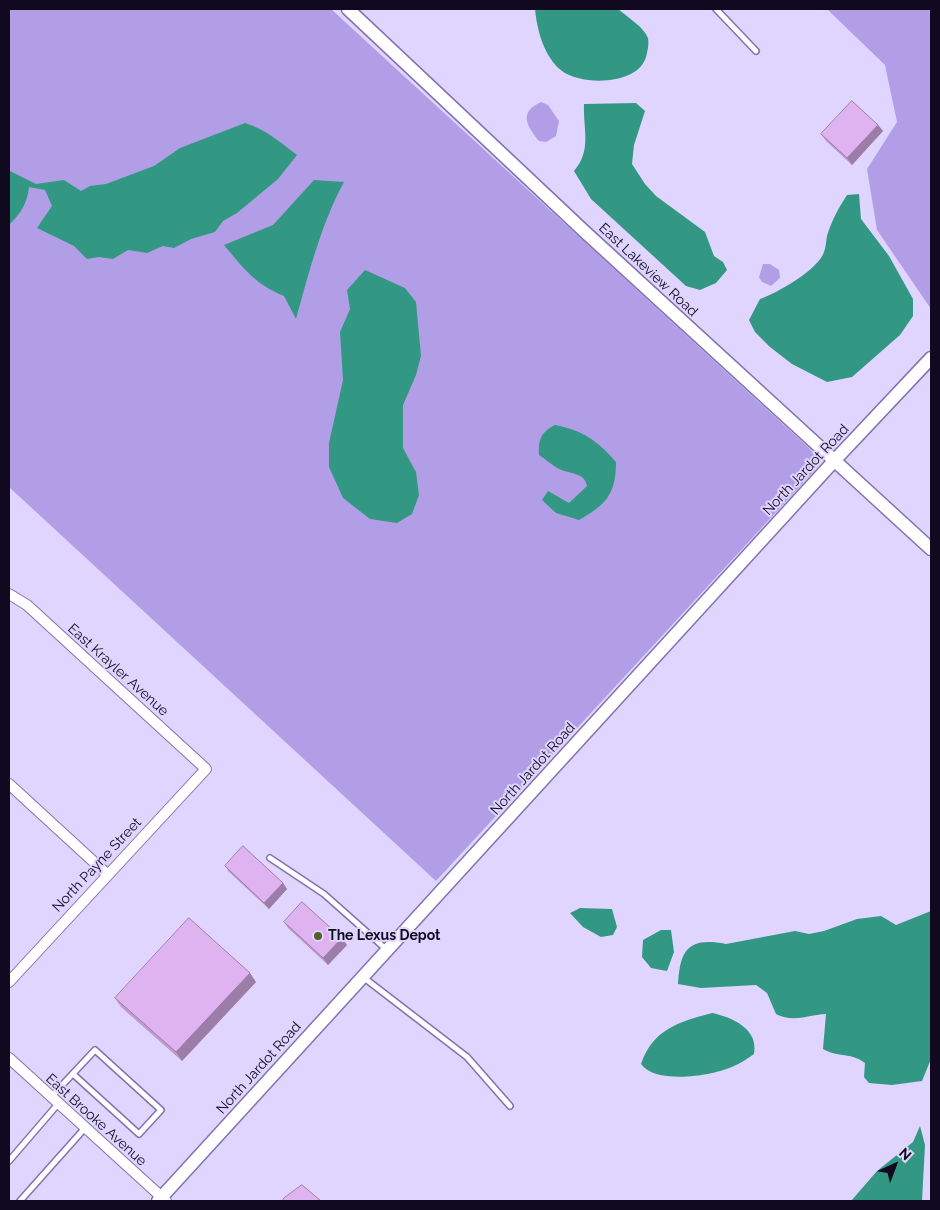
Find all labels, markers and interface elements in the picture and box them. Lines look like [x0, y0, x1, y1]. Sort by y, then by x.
street label: East Lakeview Road [595, 220, 701, 320]
street label: North Jardot Road [760, 421, 852, 519]
street label: East Krayler Avenue [64, 620, 172, 720]
street label: North Jardot Road [487, 720, 579, 818]
street label: North Payne Street [49, 814, 145, 916]
place label: The Lexus Depot [328, 928, 440, 944]
marker: The Lexus Depot [312, 930, 324, 942]
street label: North Jardot Road [213, 1019, 305, 1117]
street label: East Brooke Avenue [42, 1070, 150, 1170]
north arrow [870, 1140, 920, 1190]
text: N [896, 1145, 915, 1164]

